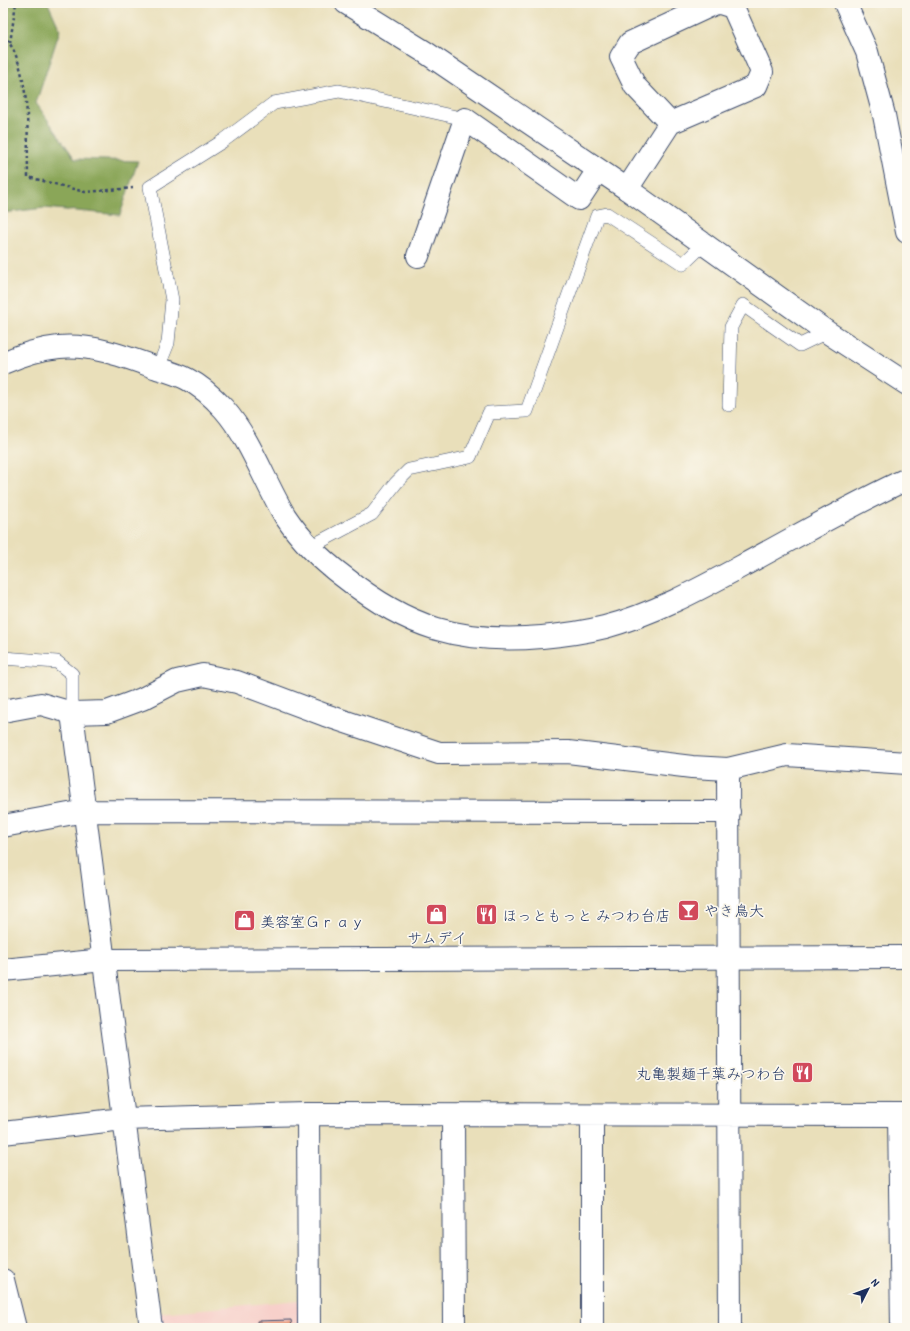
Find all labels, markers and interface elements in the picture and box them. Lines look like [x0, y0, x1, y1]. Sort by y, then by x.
bar icon: やき鳥大 [676, 897, 702, 923]
place label: やき鳥大 [704, 900, 764, 921]
shop icon: サムデイ [424, 901, 450, 927]
restaurant icon: ほっともっと みつわ台店 [474, 902, 500, 928]
place label: ほっともっと みつわ台店 [502, 905, 670, 926]
shop icon: 美容室Ｇｒａｙ [232, 908, 258, 934]
place label: 美容室Ｇｒａｙ [260, 911, 365, 932]
place label: サムデイ [407, 927, 467, 948]
restaurant icon: 丸亀製麺千葉みつわ台 [789, 1060, 815, 1086]
place label: 丸亀製麺千葉みつわ台 [636, 1063, 786, 1084]
north arrow [848, 1269, 888, 1309]
text: N [868, 1275, 883, 1289]

